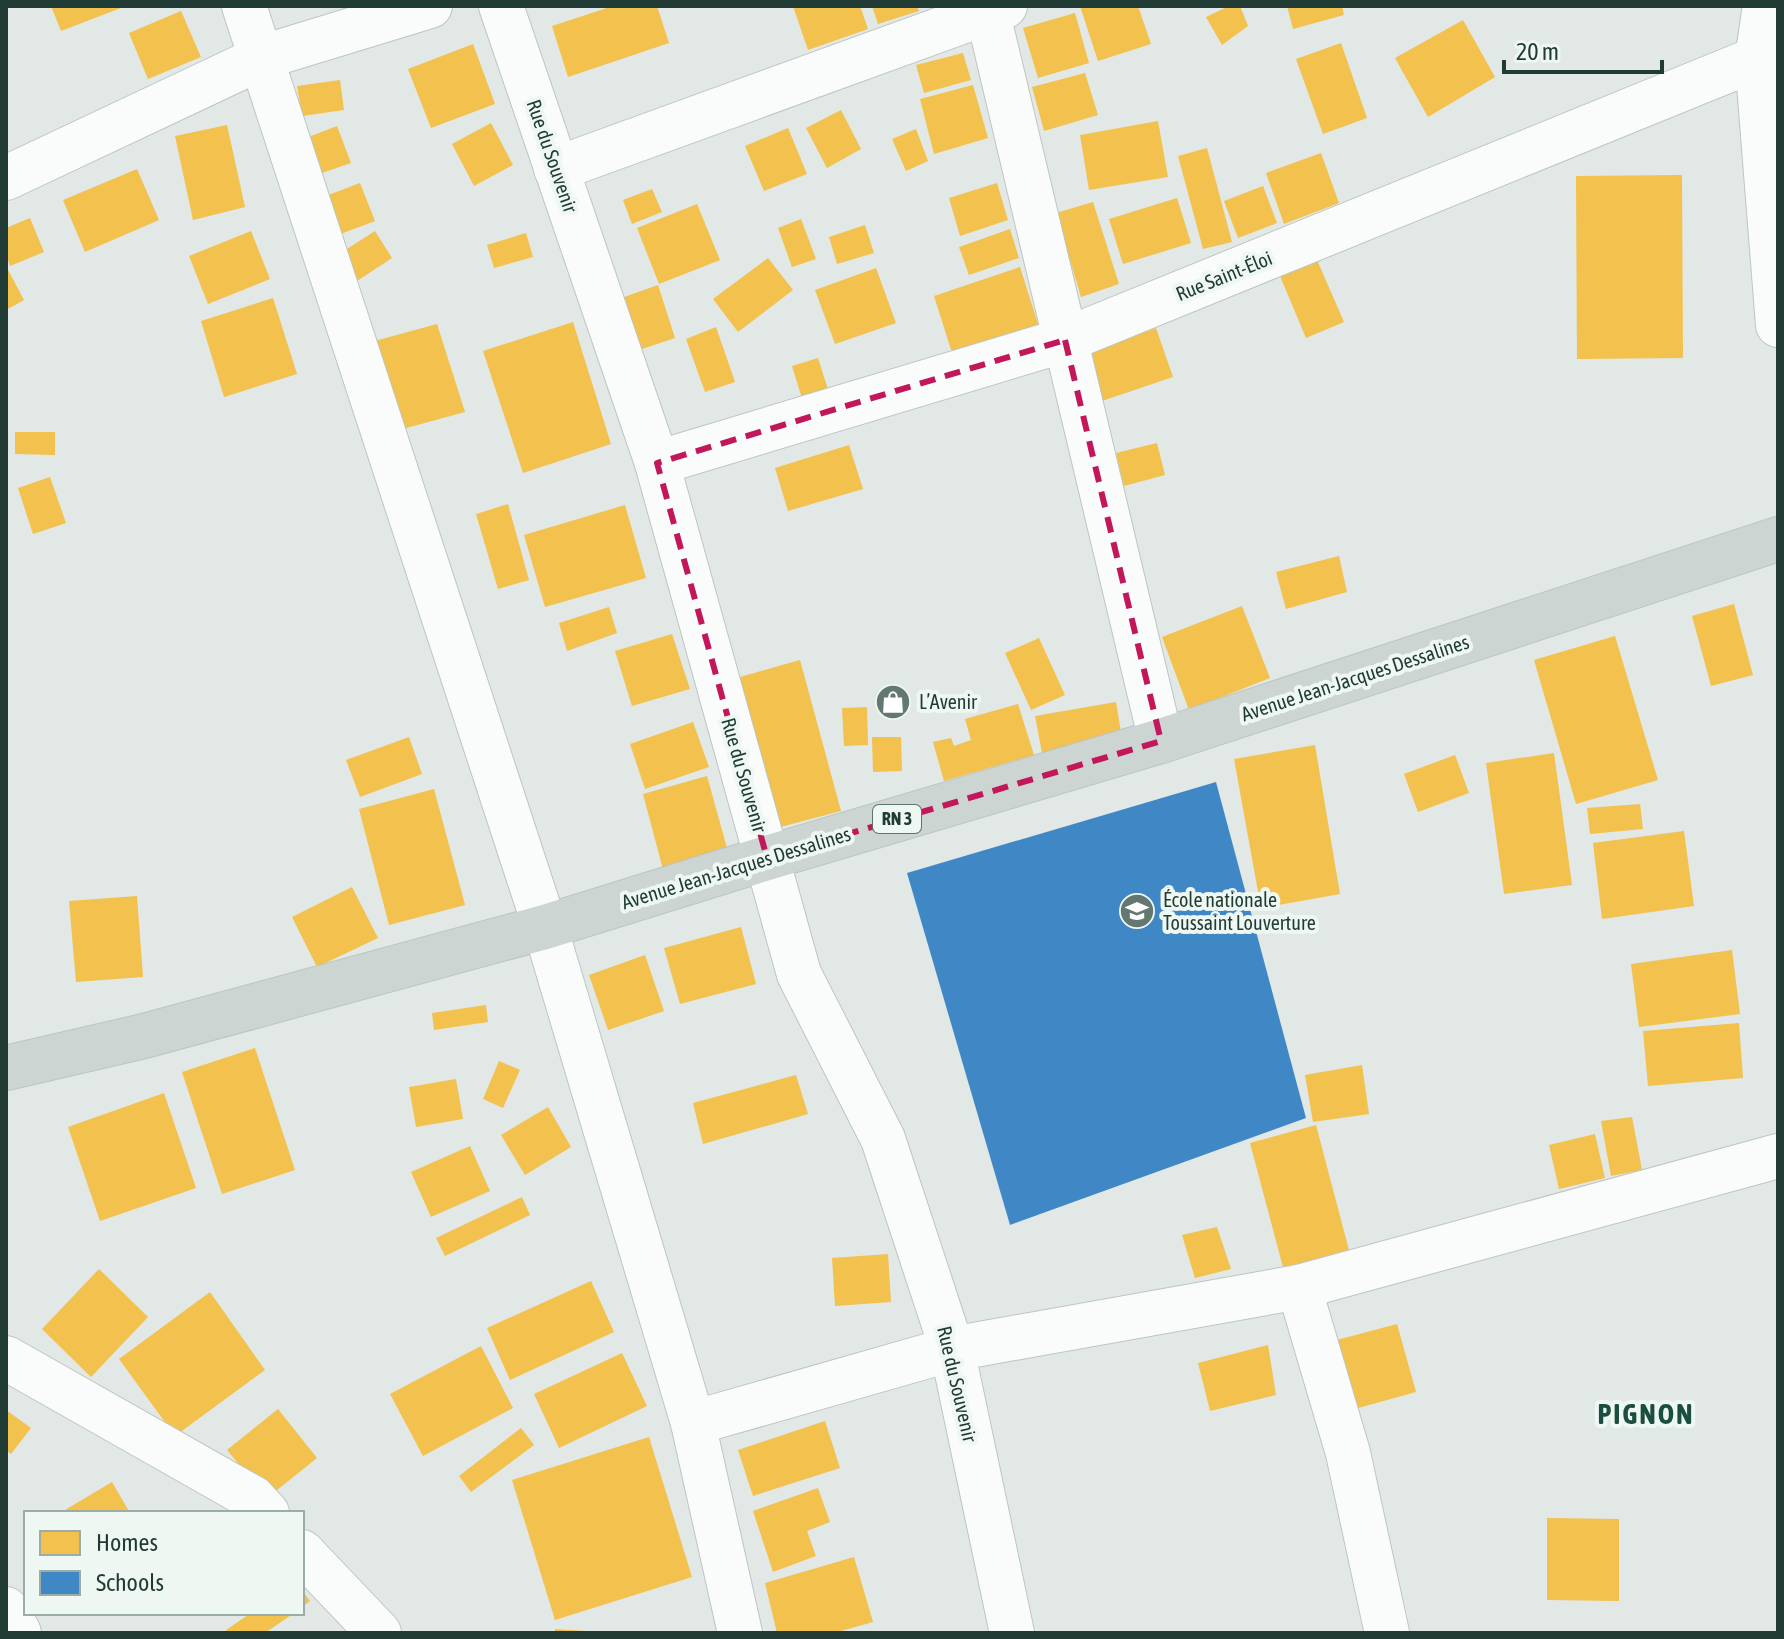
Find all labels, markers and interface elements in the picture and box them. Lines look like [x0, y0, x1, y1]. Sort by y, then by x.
scale bar [1504, 24, 1662, 74]
text: 20 m [1516, 38, 1559, 65]
street label: Rue du Souvenir [522, 96, 583, 216]
street label: Rue Saint-Éloi [1172, 246, 1275, 305]
street label: Avenue Jean-Jacques Dessalines [1238, 630, 1472, 725]
shop icon: L’Avenir [874, 683, 912, 721]
place label: L’Avenir [919, 690, 978, 713]
street label: Rue du Souvenir [717, 715, 772, 836]
road number: RN 3 [873, 805, 921, 833]
street label: Avenue Jean-Jacques Dessalines [619, 822, 853, 913]
place label: École nationale Toussaint Louverture [1163, 888, 1316, 934]
school or university icon: École nationale Toussaint Louverture [1118, 892, 1156, 930]
street label: Rue du Souvenir [933, 1324, 982, 1445]
district label: PIGNON [1597, 1398, 1695, 1430]
legend [24, 1511, 304, 1615]
text: Homes [96, 1529, 158, 1556]
text: Schools [96, 1569, 164, 1596]

